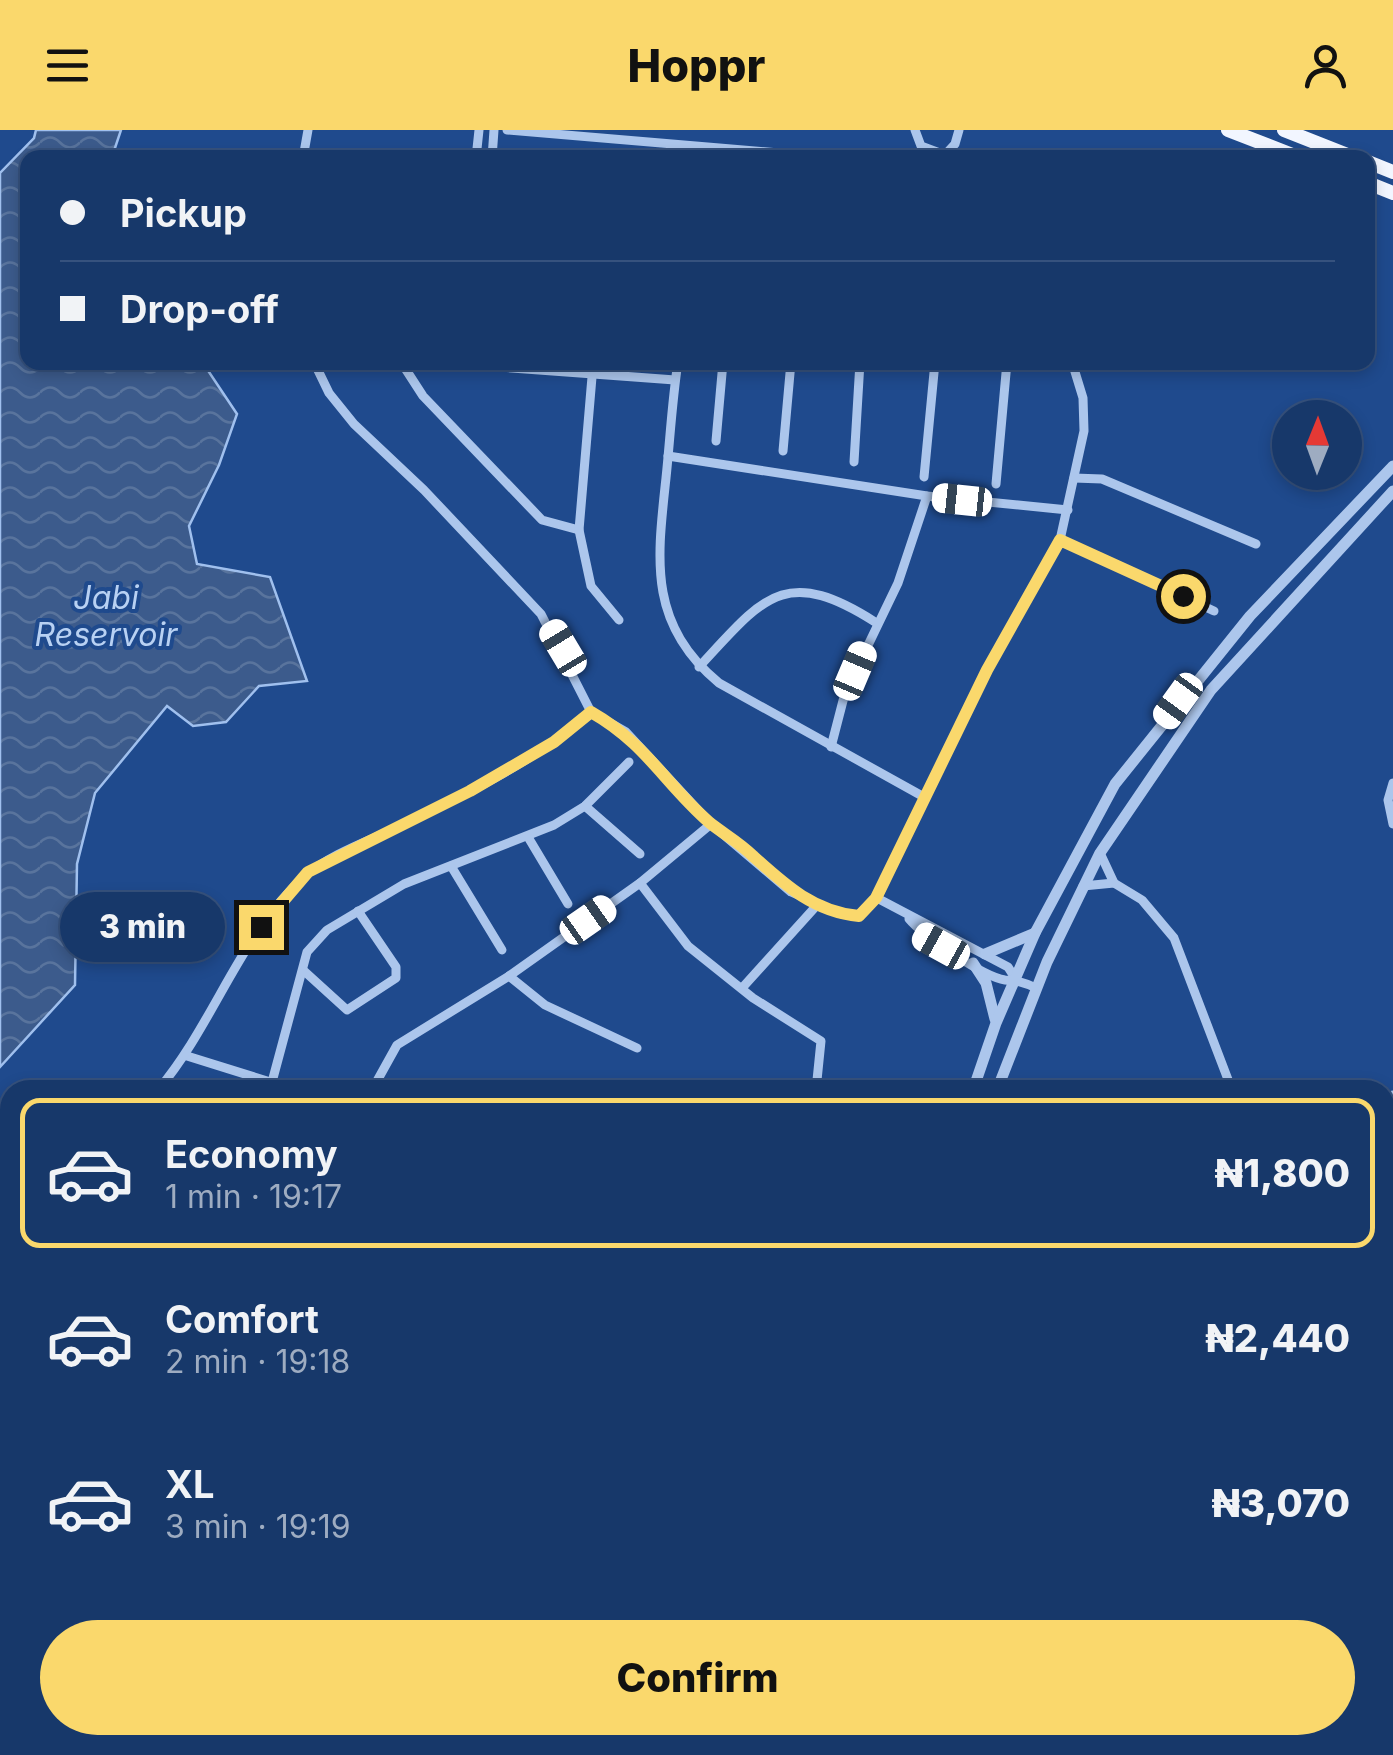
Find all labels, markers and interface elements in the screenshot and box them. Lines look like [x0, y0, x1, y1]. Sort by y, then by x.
icon: menu [40, 38, 95, 93]
text: Hoppr [628, 38, 765, 93]
icon: person [1298, 38, 1353, 93]
text: Pickup [120, 190, 247, 236]
text: Drop-off [120, 286, 279, 332]
north arrow [1272, 400, 1362, 490]
map controls [1272, 400, 1362, 490]
car [931, 482, 993, 518]
route start [1161, 574, 1206, 619]
water label: Jabi Reservoir [35, 578, 178, 654]
car [535, 615, 591, 681]
car [829, 638, 881, 704]
car [1148, 668, 1208, 734]
car [555, 891, 621, 949]
callout: 3 min [61, 892, 226, 962]
route end [239, 905, 284, 950]
text: 3 min [99, 907, 186, 946]
car [907, 918, 975, 974]
icon: car [45, 1128, 135, 1218]
text: Economy [165, 1131, 338, 1177]
text: ₦1,800 [1215, 1150, 1350, 1196]
text: 1 min · 19:17 [165, 1177, 342, 1216]
icon: car [45, 1293, 135, 1383]
text: Comfort [165, 1296, 319, 1342]
text: ₦2,440 [1205, 1315, 1350, 1361]
text: 2 min · 19:18 [165, 1342, 350, 1381]
icon: car [45, 1458, 135, 1548]
text: XL [165, 1461, 215, 1507]
text: ₦3,070 [1211, 1480, 1350, 1526]
text: 3 min · 19:19 [165, 1507, 351, 1546]
button: Confirm [40, 1620, 1355, 1735]

